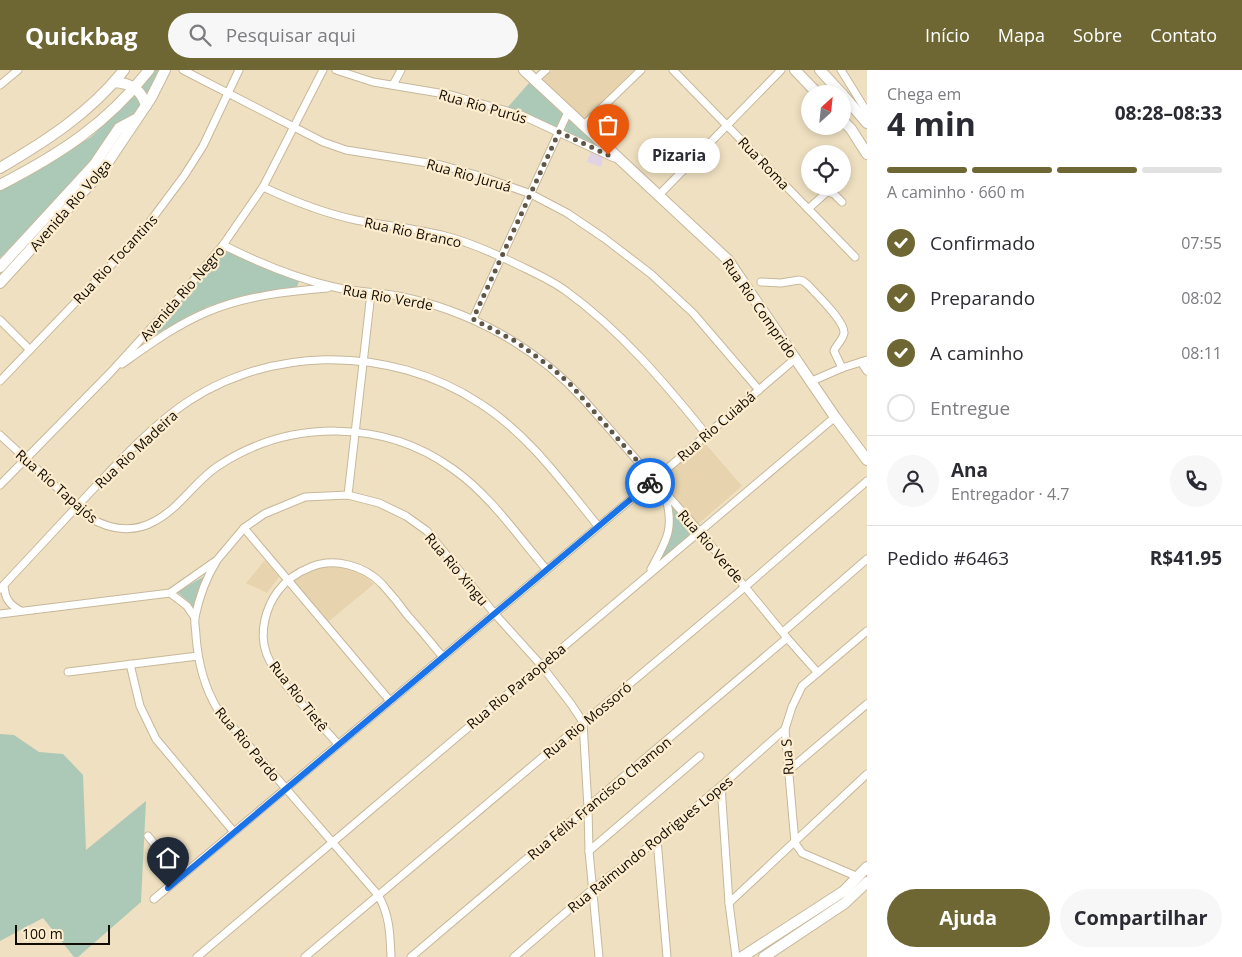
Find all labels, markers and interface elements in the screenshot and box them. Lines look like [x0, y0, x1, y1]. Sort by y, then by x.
search box [168, 13, 518, 58]
text: Quickbag [25, 19, 138, 52]
icon: search [186, 21, 214, 49]
text: Pesquisar aqui [226, 22, 356, 48]
text: Início [925, 23, 970, 47]
text: Mapa [998, 23, 1045, 47]
text: Sobre [1073, 23, 1122, 47]
text: Contato [1150, 23, 1217, 47]
text: Chega em [887, 83, 961, 105]
street label: Rua Rio Purús [437, 84, 530, 128]
north arrow [801, 85, 851, 135]
map controls [801, 85, 851, 195]
text: 08:28–08:33 [1115, 100, 1222, 126]
text: 4 min [887, 102, 976, 145]
pin [587, 104, 629, 155]
icon: bag [594, 111, 622, 139]
street label: Rua Roma [734, 132, 794, 194]
callout: Pizaria [638, 138, 720, 172]
text: Pizaria [652, 144, 706, 166]
button: locate [801, 145, 851, 195]
street label: Rua Rio Juruá [424, 154, 514, 196]
street label: Avenida Rio Volga [25, 155, 115, 255]
text: A caminho · 660 m [887, 181, 1025, 203]
street label: Rua Rio Tocantins [69, 210, 162, 308]
street label: Rua Rio Branco [363, 212, 463, 252]
icon: check [887, 229, 915, 257]
text: Confirmado [930, 230, 1035, 256]
text: 07:55 [1181, 232, 1222, 254]
street label: Avenida Rio Negro [135, 241, 229, 345]
street label: Rua Rio Comprido [718, 254, 802, 362]
street label: Rua Rio Verde [341, 280, 435, 314]
icon: check [887, 284, 915, 312]
text: Preparando [930, 285, 1035, 311]
text: 08:02 [1181, 287, 1222, 309]
icon: check [887, 339, 915, 367]
text: A caminho [930, 340, 1024, 366]
text: 08:11 [1181, 342, 1222, 364]
street label: Rua Rio Cuiabá [673, 387, 759, 465]
text: Entregue [930, 395, 1010, 421]
street label: Rua Rio Madeira [90, 406, 182, 492]
street label: Rua Rio Tapajós [12, 445, 102, 527]
button: person [887, 455, 939, 507]
button: phone [1170, 455, 1222, 507]
text: Ana [951, 457, 988, 483]
courier [625, 458, 675, 508]
icon: bike [636, 469, 664, 497]
text: Entregador · 4.7 [951, 483, 1069, 505]
street label: Rua Rio Verde [674, 505, 748, 587]
street label: Rua Rio Xingu [421, 529, 493, 609]
text: Pedido #6463 [887, 545, 1009, 571]
text: R$41.95 [1150, 545, 1222, 571]
street label: Rua Rio Paraopeba [462, 639, 570, 733]
street label: Rua Rio Tietê [265, 657, 333, 735]
street label: Rua Rio Mossoró [539, 677, 635, 763]
street label: Rua Rio Pardo [211, 703, 285, 785]
street label: Rua Félix Francisco Chamon [523, 732, 675, 864]
street label: Rua S [776, 738, 798, 776]
street label: Rua Raimundo Rodrigues Lopes [563, 771, 737, 917]
pin [147, 837, 189, 888]
icon: home [154, 844, 182, 872]
button: Ajuda [887, 889, 1050, 947]
button: Compartilhar [1060, 889, 1222, 947]
scale bar [15, 922, 110, 945]
text: 100 m [22, 924, 63, 943]

